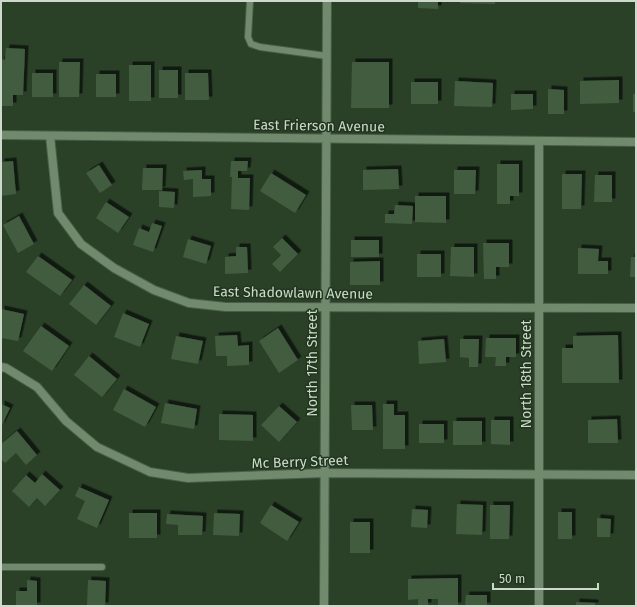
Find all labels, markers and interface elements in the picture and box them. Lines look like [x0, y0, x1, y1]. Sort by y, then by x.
street label: East Frierson Avenue [253, 116, 385, 136]
street label: East Shadowlawn Avenue [213, 283, 373, 303]
street label: North 17th Street [304, 308, 321, 417]
street label: North 18th Street [518, 319, 535, 428]
street label: Mc Berry Street [251, 452, 350, 472]
scale bar [493, 565, 598, 591]
text: 50 m [499, 572, 525, 586]

